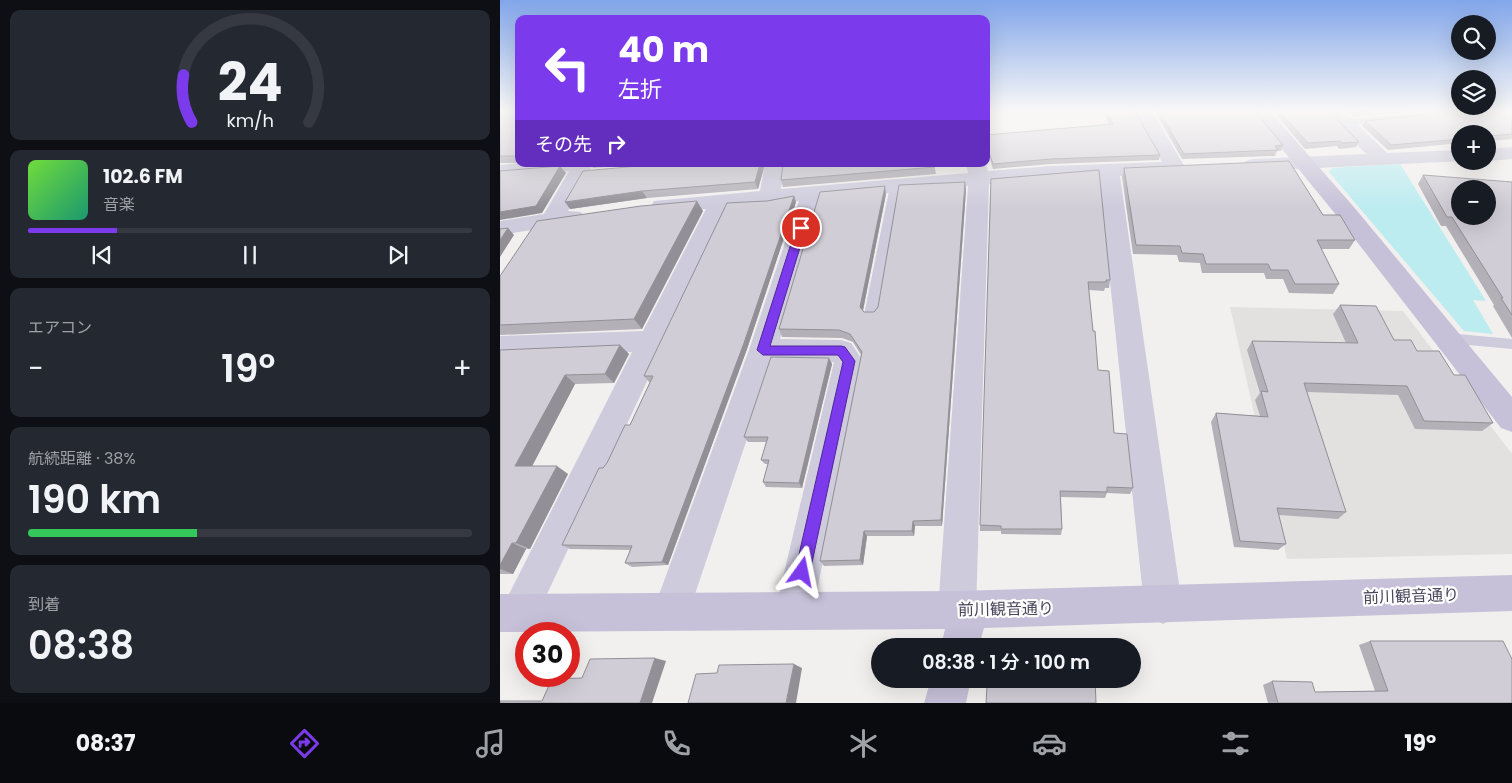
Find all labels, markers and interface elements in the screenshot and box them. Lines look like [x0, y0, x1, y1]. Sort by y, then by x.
map controls [1451, 15, 1496, 225]
button: search [1451, 15, 1496, 60]
text: 40 m [618, 25, 709, 74]
icon: left [535, 35, 600, 100]
text: 24 [218, 46, 282, 119]
button: layers [1451, 70, 1496, 115]
text: 左折 [618, 74, 662, 105]
text: km/h [226, 108, 274, 133]
button: + [1451, 125, 1496, 170]
icon: right [602, 130, 630, 158]
text: その先 [535, 131, 592, 158]
text: 102.6 FM [103, 163, 183, 190]
button: − [1451, 180, 1496, 225]
text: 音楽 [103, 193, 135, 216]
pin [780, 207, 822, 249]
icon: arrive [787, 214, 815, 242]
icon: previous [88, 241, 116, 269]
icon: pause [236, 241, 264, 269]
icon: next [384, 241, 412, 269]
text: エアコン [28, 316, 92, 339]
text: 19° [221, 342, 275, 395]
text: − [28, 349, 43, 388]
text: + [453, 349, 472, 388]
text: 航続距離 · 38% [28, 447, 136, 470]
text: 190 km [28, 473, 161, 526]
position arrow [775, 545, 827, 597]
street label: 前川観音通り [1363, 583, 1459, 609]
text: 到着 [28, 593, 60, 616]
street label: 前川観音通り [958, 597, 1054, 621]
text: 08:38 [28, 619, 134, 672]
speed limit sign: 30 [515, 622, 580, 687]
text: 08:38 · 1 分 · 100 m [922, 649, 1090, 676]
icon: directions [287, 726, 322, 761]
icon: music [473, 726, 508, 761]
icon: phone [659, 726, 694, 761]
icon: climate [846, 726, 881, 761]
icon: car [1032, 726, 1067, 761]
icon: filters [1218, 726, 1253, 761]
text: 08:37 [76, 728, 136, 759]
text: 19° [1404, 728, 1436, 759]

